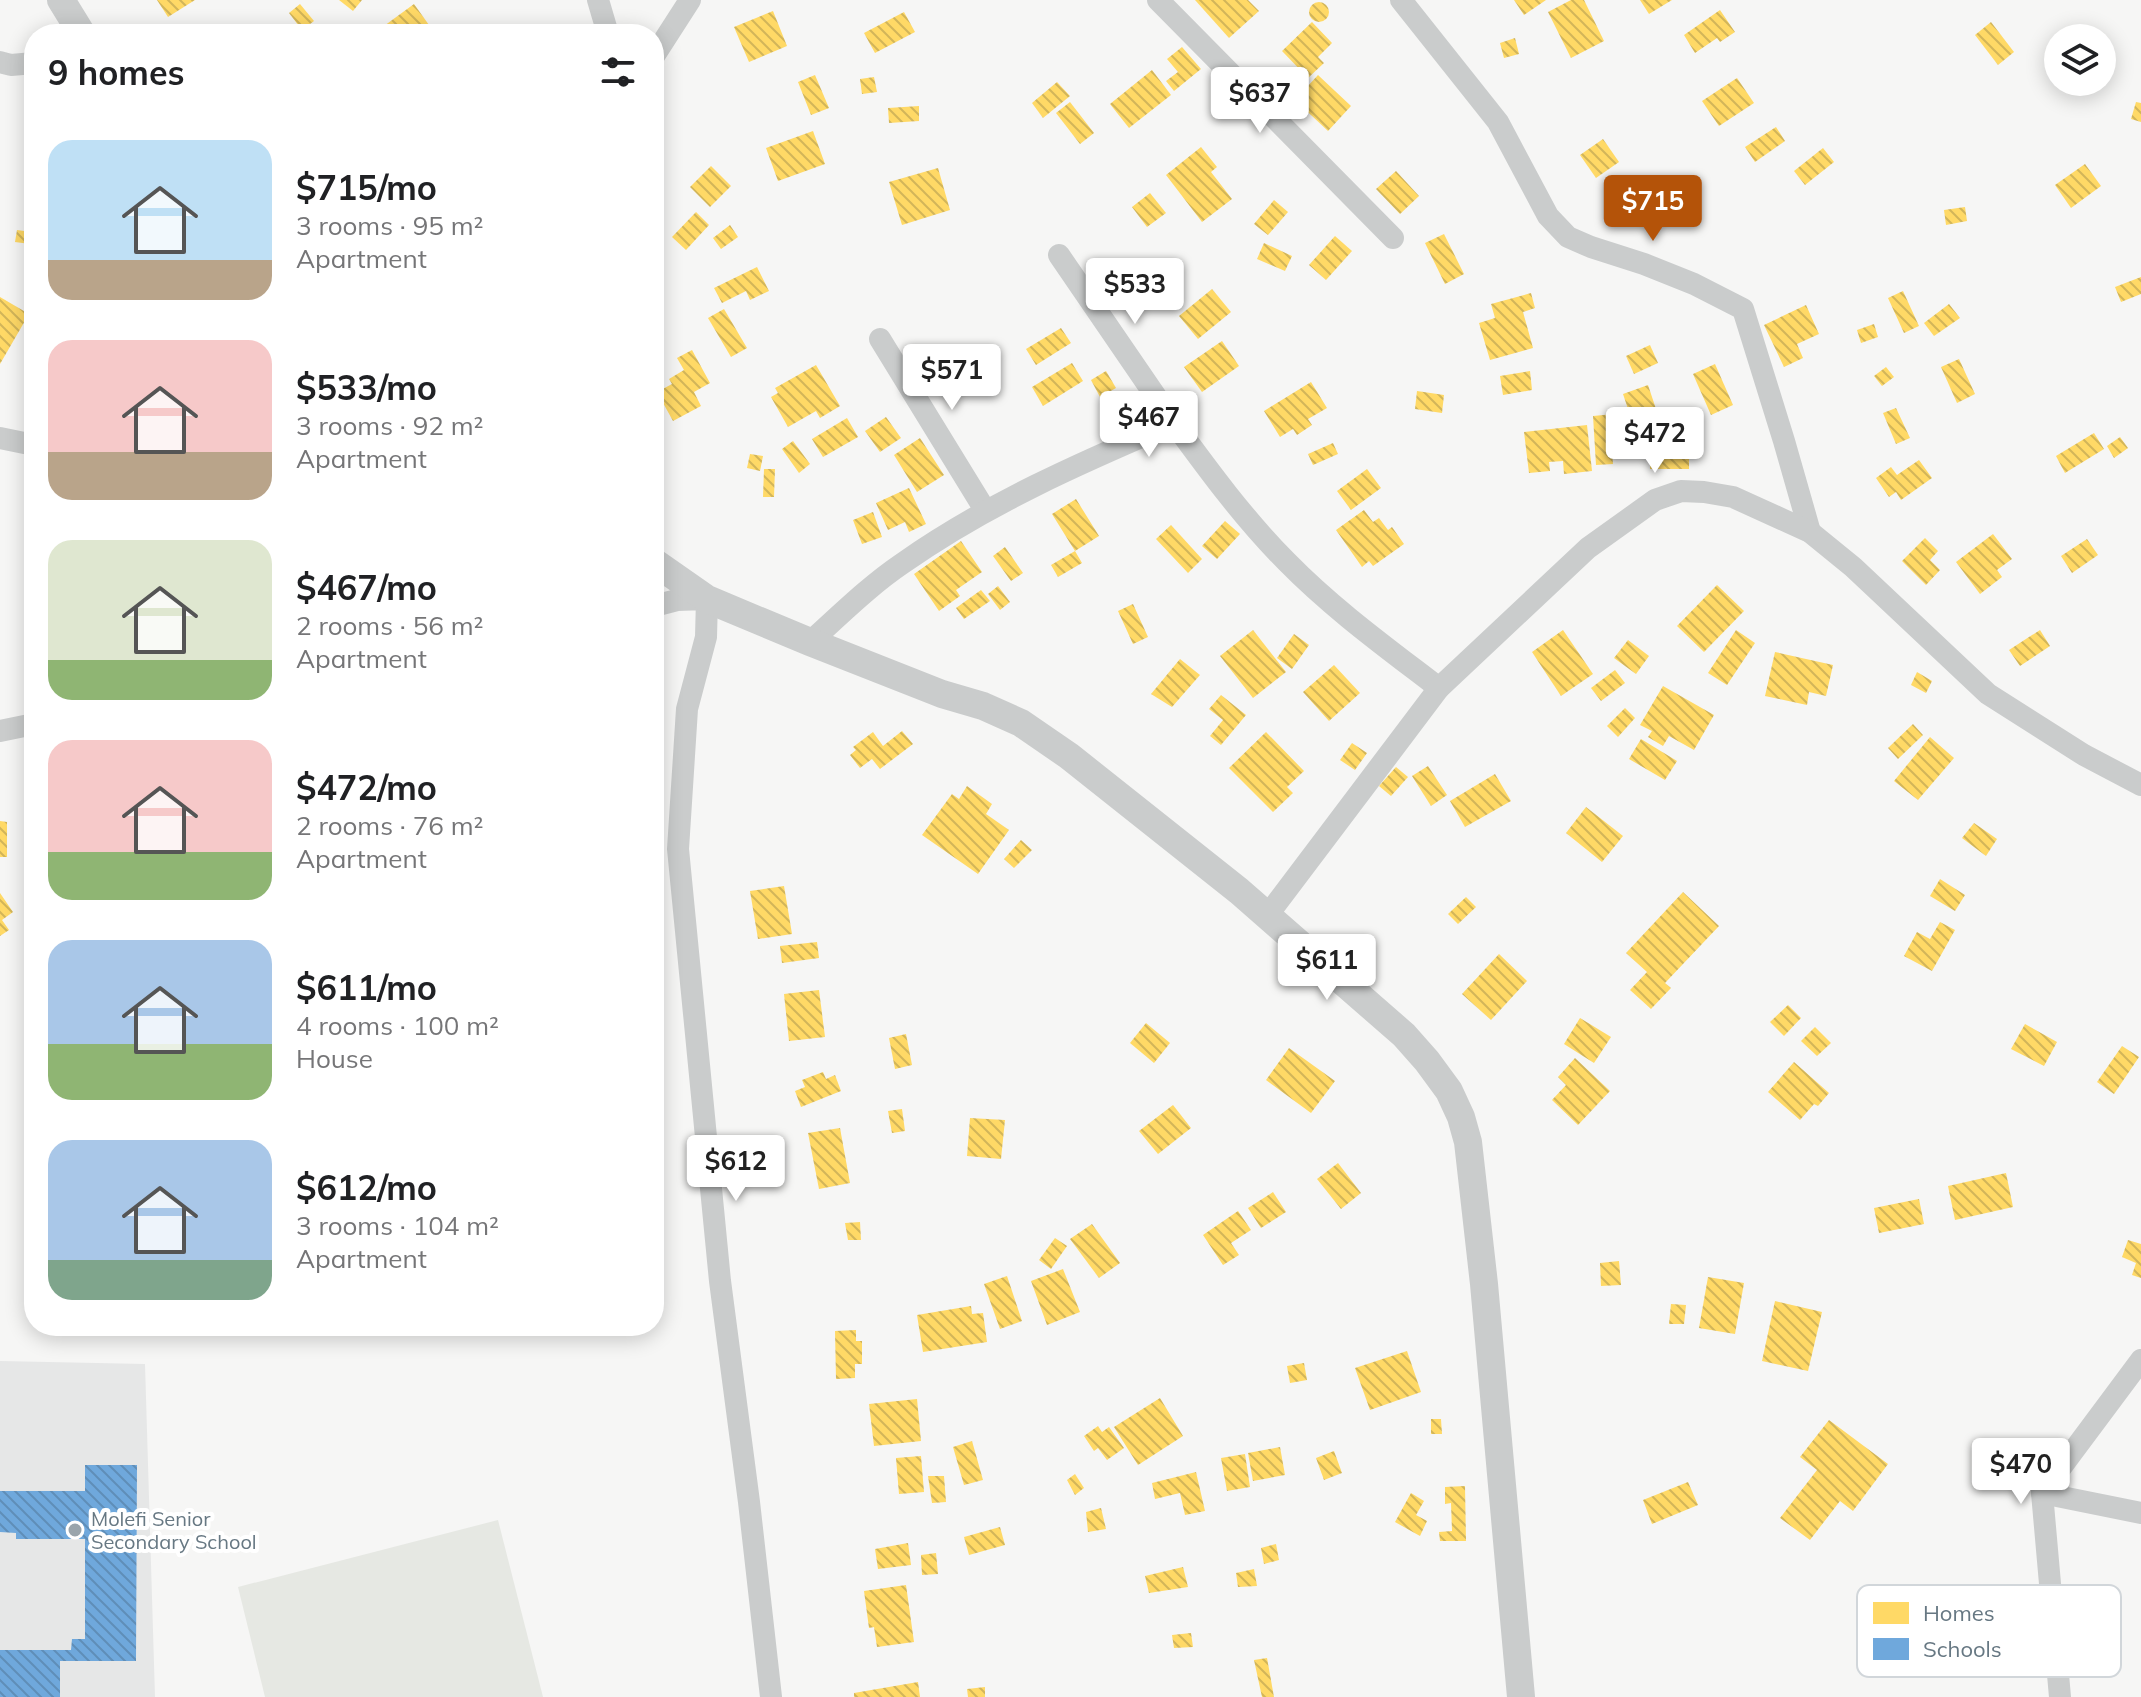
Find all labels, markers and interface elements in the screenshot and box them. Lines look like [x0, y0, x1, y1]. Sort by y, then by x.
map controls [2044, 24, 2116, 96]
button: layers [2044, 24, 2116, 96]
icon: filters [596, 50, 640, 94]
text: 9 homes [48, 51, 185, 94]
pin: $637 [1213, 67, 1307, 135]
text: $637 [1229, 76, 1291, 109]
text: $715/mo [296, 166, 437, 209]
icon: home [112, 172, 208, 268]
pin: $715 [1606, 175, 1700, 243]
text: $715 [1622, 184, 1684, 217]
text: 3 rooms · 95 m² [296, 209, 483, 242]
text: Apartment [296, 242, 427, 275]
pin: $533 [1088, 258, 1182, 326]
text: $533 [1104, 267, 1166, 300]
pin: $571 [905, 344, 999, 412]
text: $571 [921, 353, 983, 386]
text: $533/mo [296, 366, 437, 409]
icon: home [112, 372, 208, 468]
pin: $467 [1102, 391, 1196, 459]
text: $467 [1118, 400, 1180, 433]
pin: $472 [1608, 407, 1702, 475]
text: 3 rooms · 92 m² [296, 409, 483, 442]
text: $472 [1624, 416, 1686, 449]
text: Apartment [296, 442, 427, 475]
text: $467/mo [296, 566, 437, 609]
icon: home [112, 572, 208, 668]
text: 2 rooms · 56 m² [296, 609, 483, 642]
text: Apartment [296, 642, 427, 675]
text: $472/mo [296, 766, 437, 809]
icon: home [112, 772, 208, 868]
text: 2 rooms · 76 m² [296, 809, 483, 842]
text: Apartment [296, 842, 427, 875]
pin: $611 [1280, 934, 1374, 1002]
text: $611 [1296, 943, 1358, 976]
text: $611/mo [296, 966, 437, 1009]
icon: home [112, 972, 208, 1068]
text: 4 rooms · 100 m² [296, 1009, 499, 1042]
text: House [296, 1042, 373, 1075]
pin: $612 [689, 1135, 783, 1203]
text: $612 [705, 1144, 767, 1177]
text: $612/mo [296, 1166, 437, 1209]
icon: home [112, 1172, 208, 1268]
text: 3 rooms · 104 m² [296, 1209, 499, 1242]
text: Apartment [296, 1242, 427, 1275]
pin: $470 [1974, 1438, 2068, 1506]
text: $470 [1990, 1447, 2052, 1480]
place label: Molefi Senior Secondary School [91, 1506, 257, 1554]
marker: Molefi Senior Secondary School [66, 1521, 84, 1539]
legend [1857, 1585, 2121, 1677]
text: Homes [1923, 1599, 1995, 1627]
text: Schools [1923, 1635, 2002, 1663]

